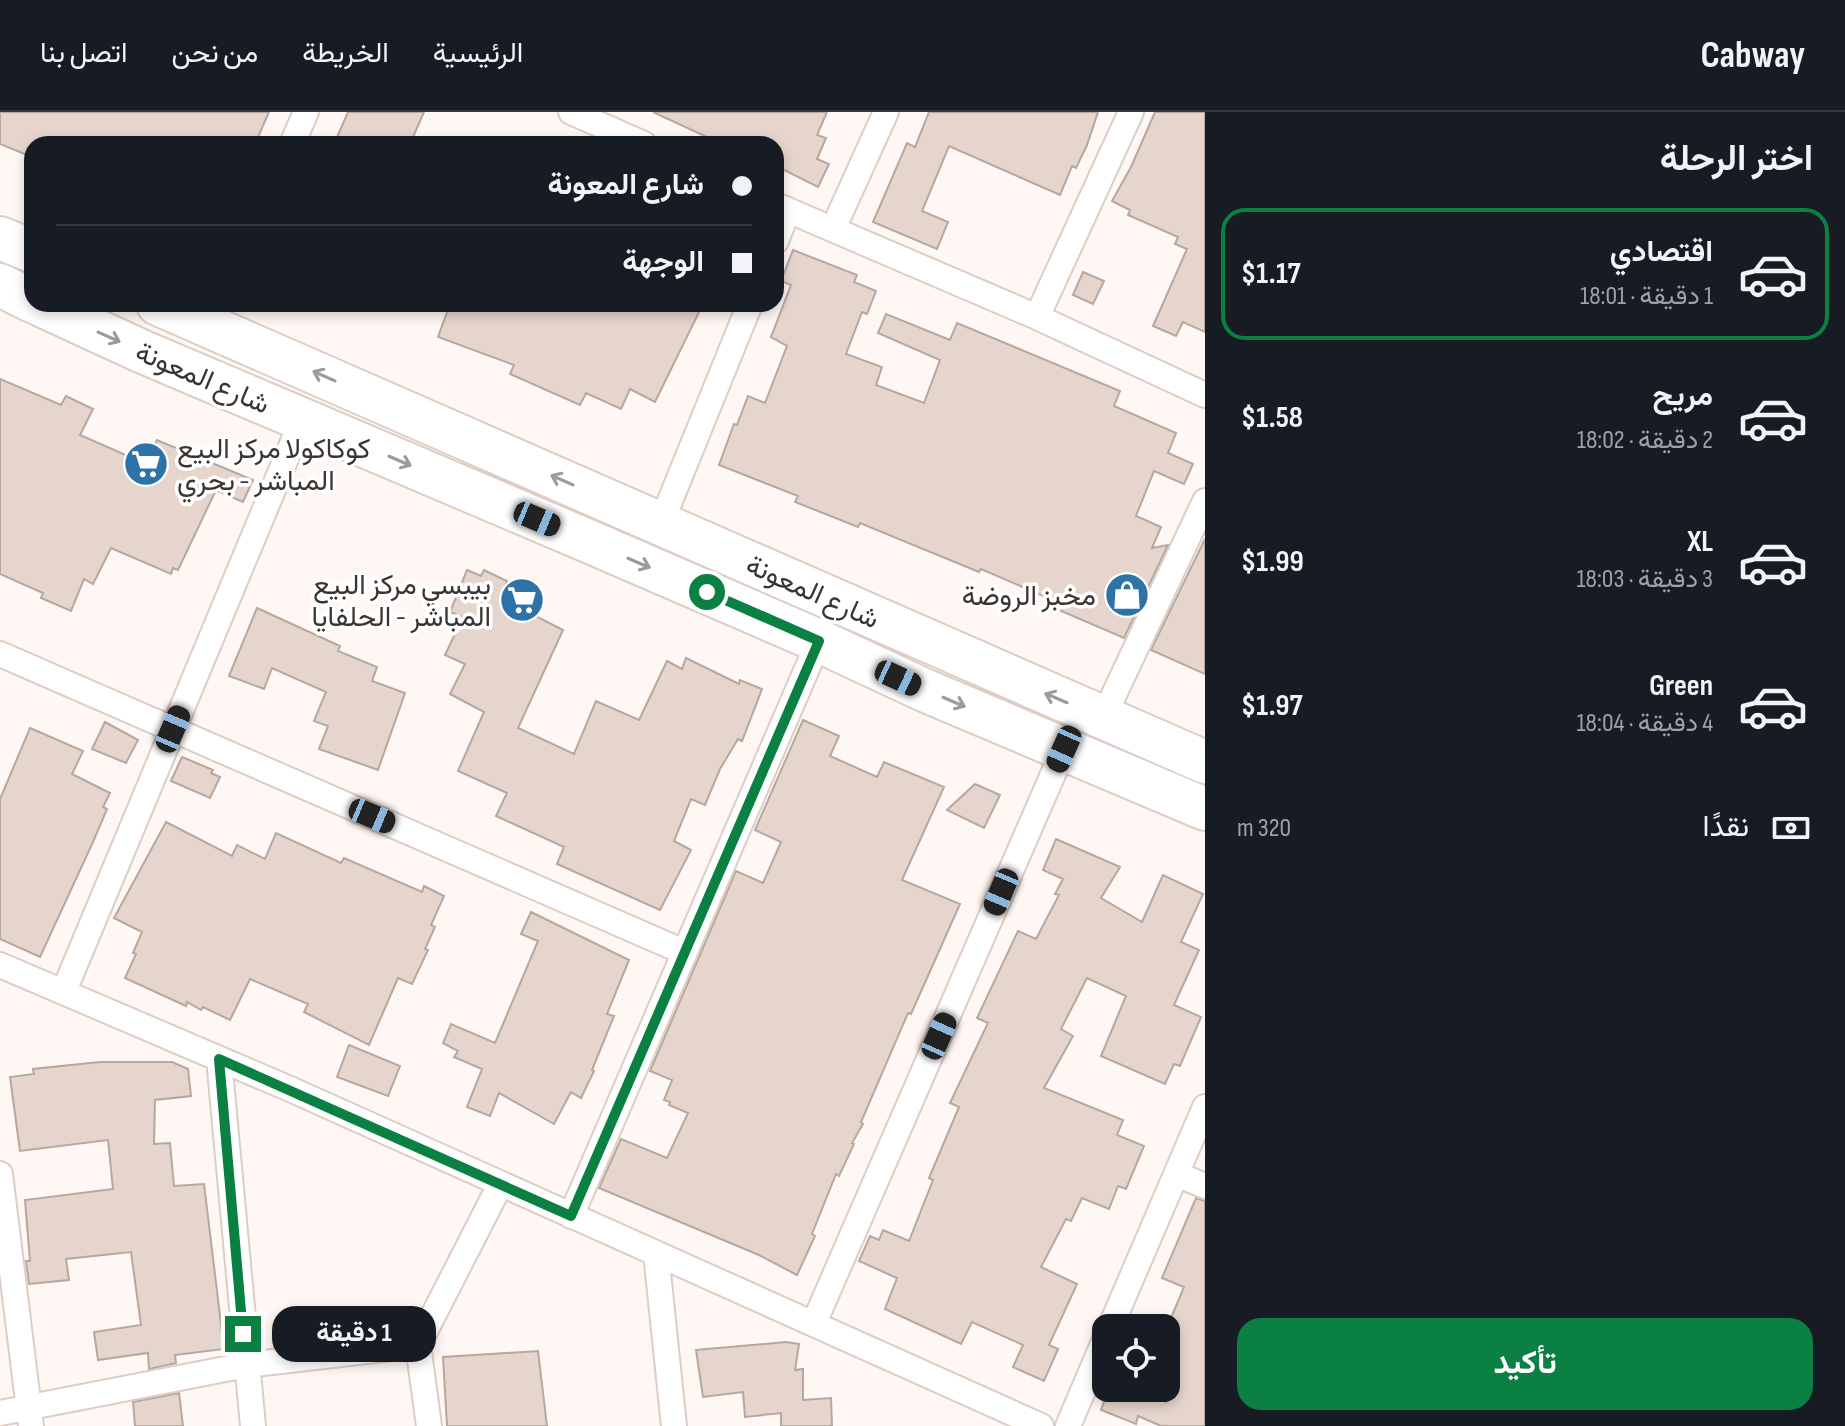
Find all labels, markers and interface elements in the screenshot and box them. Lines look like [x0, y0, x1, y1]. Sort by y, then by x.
text: Cabway [1700, 33, 1805, 78]
text: اتصل بنا [40, 37, 127, 70]
text: من نحن [171, 37, 258, 70]
text: الخريطة [302, 37, 389, 70]
text: الرئيسية [433, 37, 523, 70]
text: اختر الرحلة [1660, 138, 1813, 181]
text: شارع المعونة [548, 167, 704, 203]
text: اقتصادي [1610, 234, 1713, 270]
icon: car [1737, 238, 1809, 310]
text: الوجهة [622, 244, 704, 280]
text: $1.17 [1241, 256, 1301, 292]
text: 1 دقيقة · 18:01 [1580, 281, 1713, 312]
one-way arrow [97, 330, 121, 345]
street label: شارع المعونة [130, 335, 274, 422]
one-way arrow [312, 368, 337, 383]
text: مريح [1653, 378, 1713, 414]
icon: car [1737, 382, 1809, 454]
text: $1.58 [1241, 400, 1303, 436]
text: 2 دقيقة · 18:02 [1577, 425, 1713, 456]
place label: كوكاكولا مركز البيع المباشر - بحري [177, 433, 371, 503]
supermarket icon: كوكاكولا مركز البيع المباشر - بحري [122, 440, 170, 488]
one-way arrow [387, 455, 412, 470]
one-way arrow [550, 472, 575, 487]
car [510, 499, 564, 539]
text: XL [1687, 524, 1713, 560]
icon: car [1737, 526, 1809, 598]
text: $1.99 [1241, 544, 1304, 580]
street label: شارع المعونة [740, 548, 884, 637]
one-way arrow [626, 557, 651, 572]
text: 3 دقيقة · 18:03 [1576, 564, 1713, 595]
place label: بيبسي مركز البيع المباشر - الحلفايا [311, 569, 491, 634]
shop icon: مخبز الروضة [1103, 571, 1151, 619]
route start [689, 574, 725, 610]
supermarket icon: بيبسي مركز البيع المباشر - الحلفايا [498, 576, 546, 624]
place label: مخبز الروضة [962, 580, 1096, 613]
car [871, 657, 925, 699]
text: Green [1649, 668, 1713, 704]
icon: car [1737, 670, 1809, 742]
text: $1.97 [1241, 688, 1303, 724]
one-way arrow [1045, 689, 1069, 704]
one-way arrow [941, 696, 966, 711]
car [153, 702, 193, 756]
text: 4 دقيقة · 18:04 [1577, 708, 1713, 739]
car [1043, 722, 1085, 776]
car [345, 796, 399, 836]
icon: cash [1769, 806, 1813, 850]
text: نقدًا [1703, 809, 1749, 845]
text: 320 m [1237, 813, 1291, 844]
car [981, 865, 1021, 919]
car [918, 1009, 960, 1063]
callout: 1 دقيقة [271, 1306, 435, 1362]
map controls [1092, 1314, 1180, 1402]
button: locate [1092, 1314, 1180, 1402]
route end [225, 1316, 261, 1352]
text: 1 دقيقة [316, 1318, 392, 1349]
button: تأكيد [1237, 1318, 1813, 1410]

